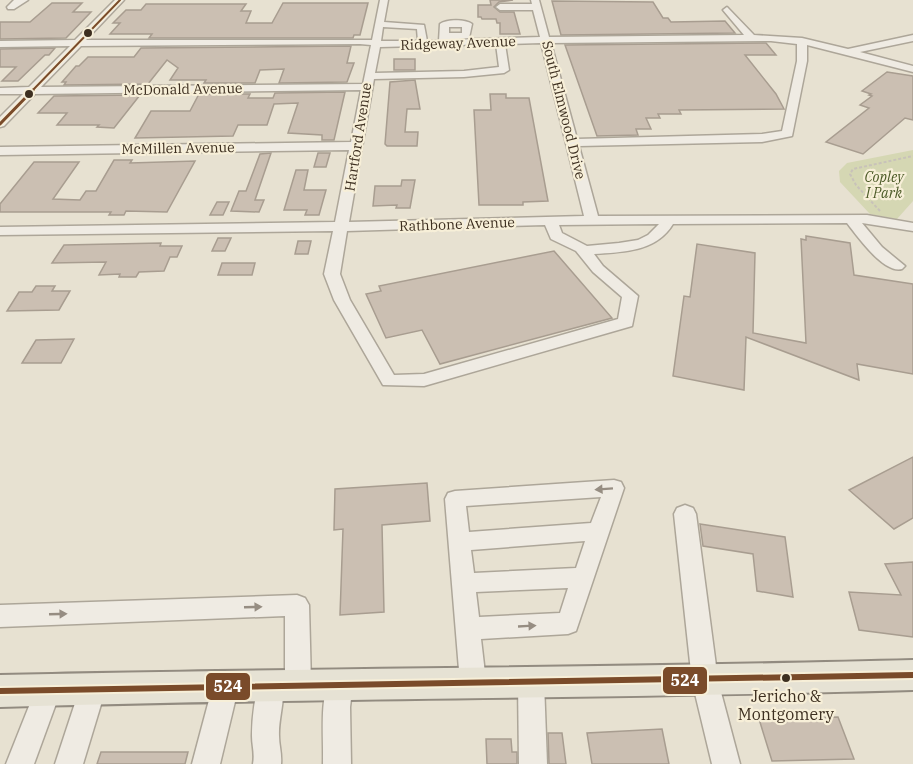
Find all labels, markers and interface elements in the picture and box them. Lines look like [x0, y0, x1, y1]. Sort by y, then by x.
unlabelled marker [82, 27, 94, 39]
street label: Ridgeway Avenue [400, 32, 516, 54]
street label: South Elmwood Drive [538, 39, 590, 181]
street label: McDonald Avenue [123, 79, 243, 99]
street label: Hartford Avenue [341, 81, 375, 193]
unlabelled marker [23, 88, 35, 100]
street label: McMillen Avenue [121, 138, 235, 158]
park label: Copley I Park [864, 168, 905, 202]
street label: Rathbone Avenue [399, 213, 515, 235]
one-way arrow [594, 484, 613, 493]
one-way arrow [244, 602, 263, 611]
one-way arrow [49, 609, 68, 618]
one-way arrow [517, 621, 536, 630]
line badge: 524 [662, 666, 708, 695]
text: 524 [671, 670, 700, 690]
line badge: 524 [205, 672, 251, 701]
marker: Jericho & Montgomery [780, 672, 792, 684]
text: 524 [214, 676, 243, 696]
place label: Jericho & Montgomery [738, 686, 835, 724]

